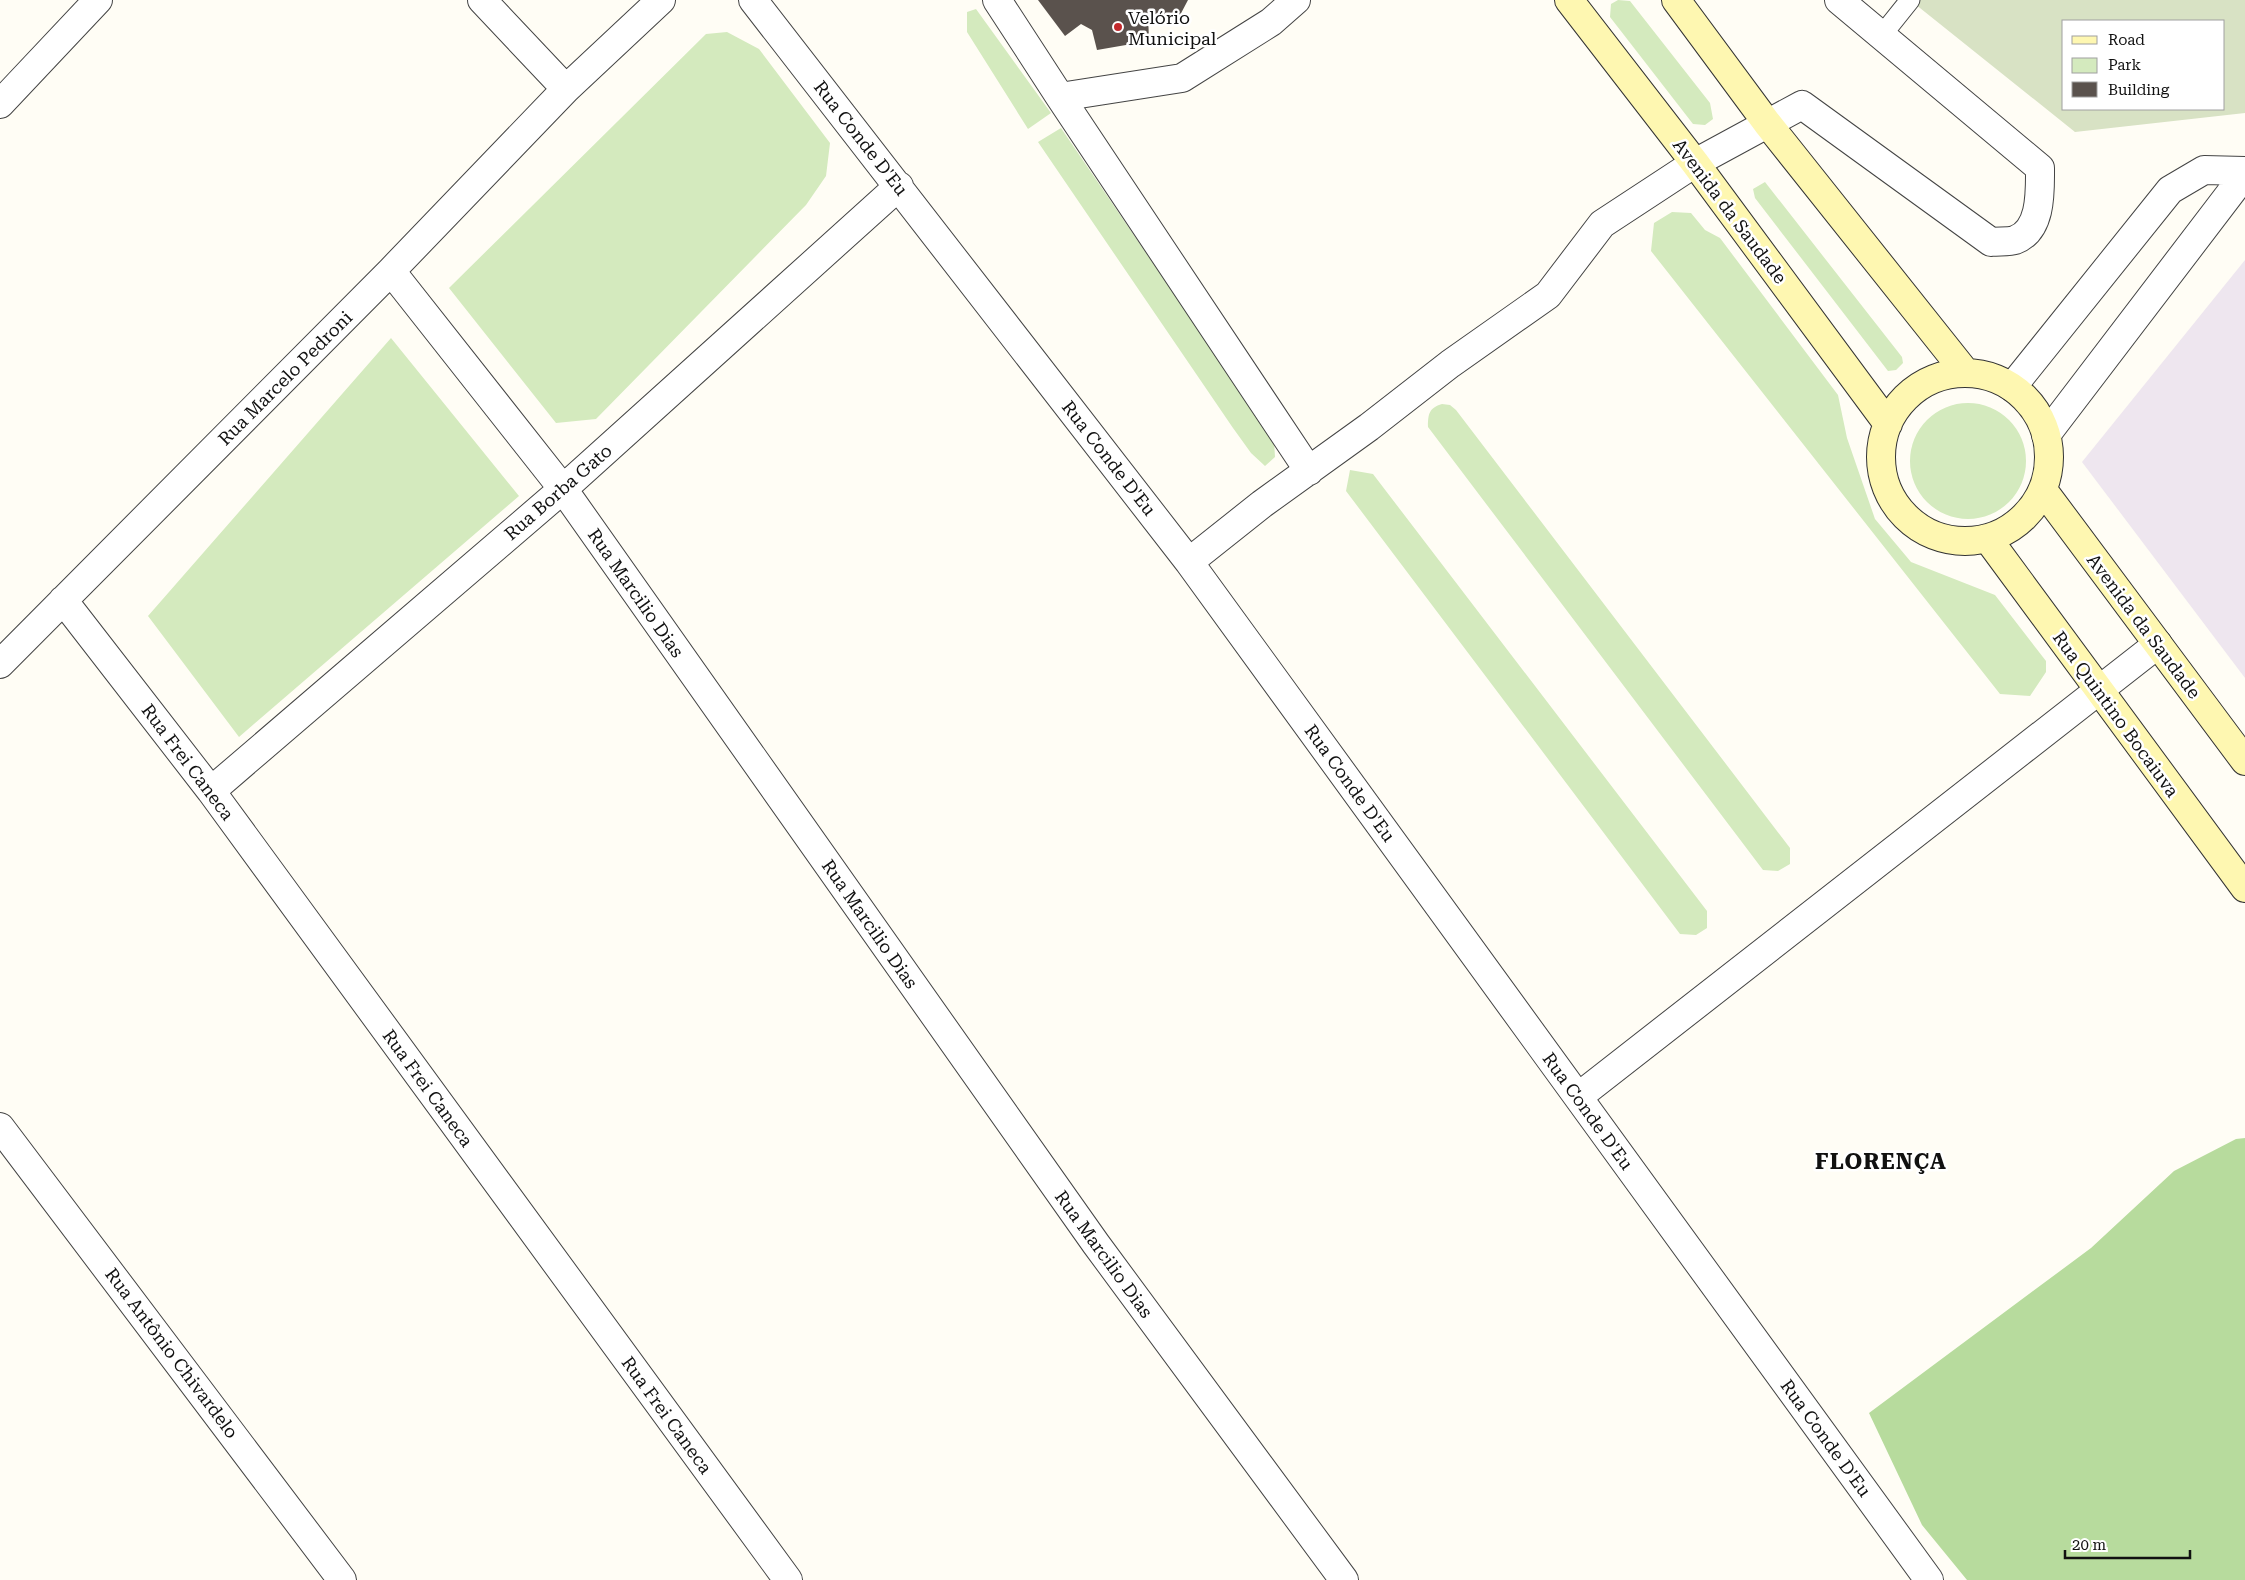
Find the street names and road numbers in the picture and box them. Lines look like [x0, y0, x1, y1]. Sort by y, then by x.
street label: Rua Conde D'Eu [810, 77, 912, 199]
street label: Avenida da Saudade [1669, 134, 1791, 288]
street label: Rua Marcelo Pedroni [214, 306, 357, 449]
street label: Rua Conde D'Eu [1058, 397, 1160, 519]
street label: Rua Borba Gato [500, 440, 616, 544]
street label: Rua Marcilio Dias [584, 525, 688, 661]
street label: Avenida da Saudade [2083, 549, 2205, 703]
street label: Rua Quintino Bocaiuva [2049, 627, 2183, 801]
street label: Rua Frei Caneca [138, 700, 239, 824]
street label: Rua Conde D'Eu [1300, 720, 1400, 846]
street label: Rua Marcilio Dias [818, 856, 922, 992]
street label: Rua Frei Caneca [378, 1025, 478, 1151]
street label: Rua Conde D'Eu [1538, 1048, 1638, 1174]
street label: Rua Marcilio Dias [1051, 1186, 1157, 1322]
street label: Rua Antônio Chivardelo [101, 1264, 243, 1442]
street label: Rua Frei Caneca [617, 1352, 717, 1478]
street label: Rua Conde D'Eu [1776, 1375, 1876, 1501]

